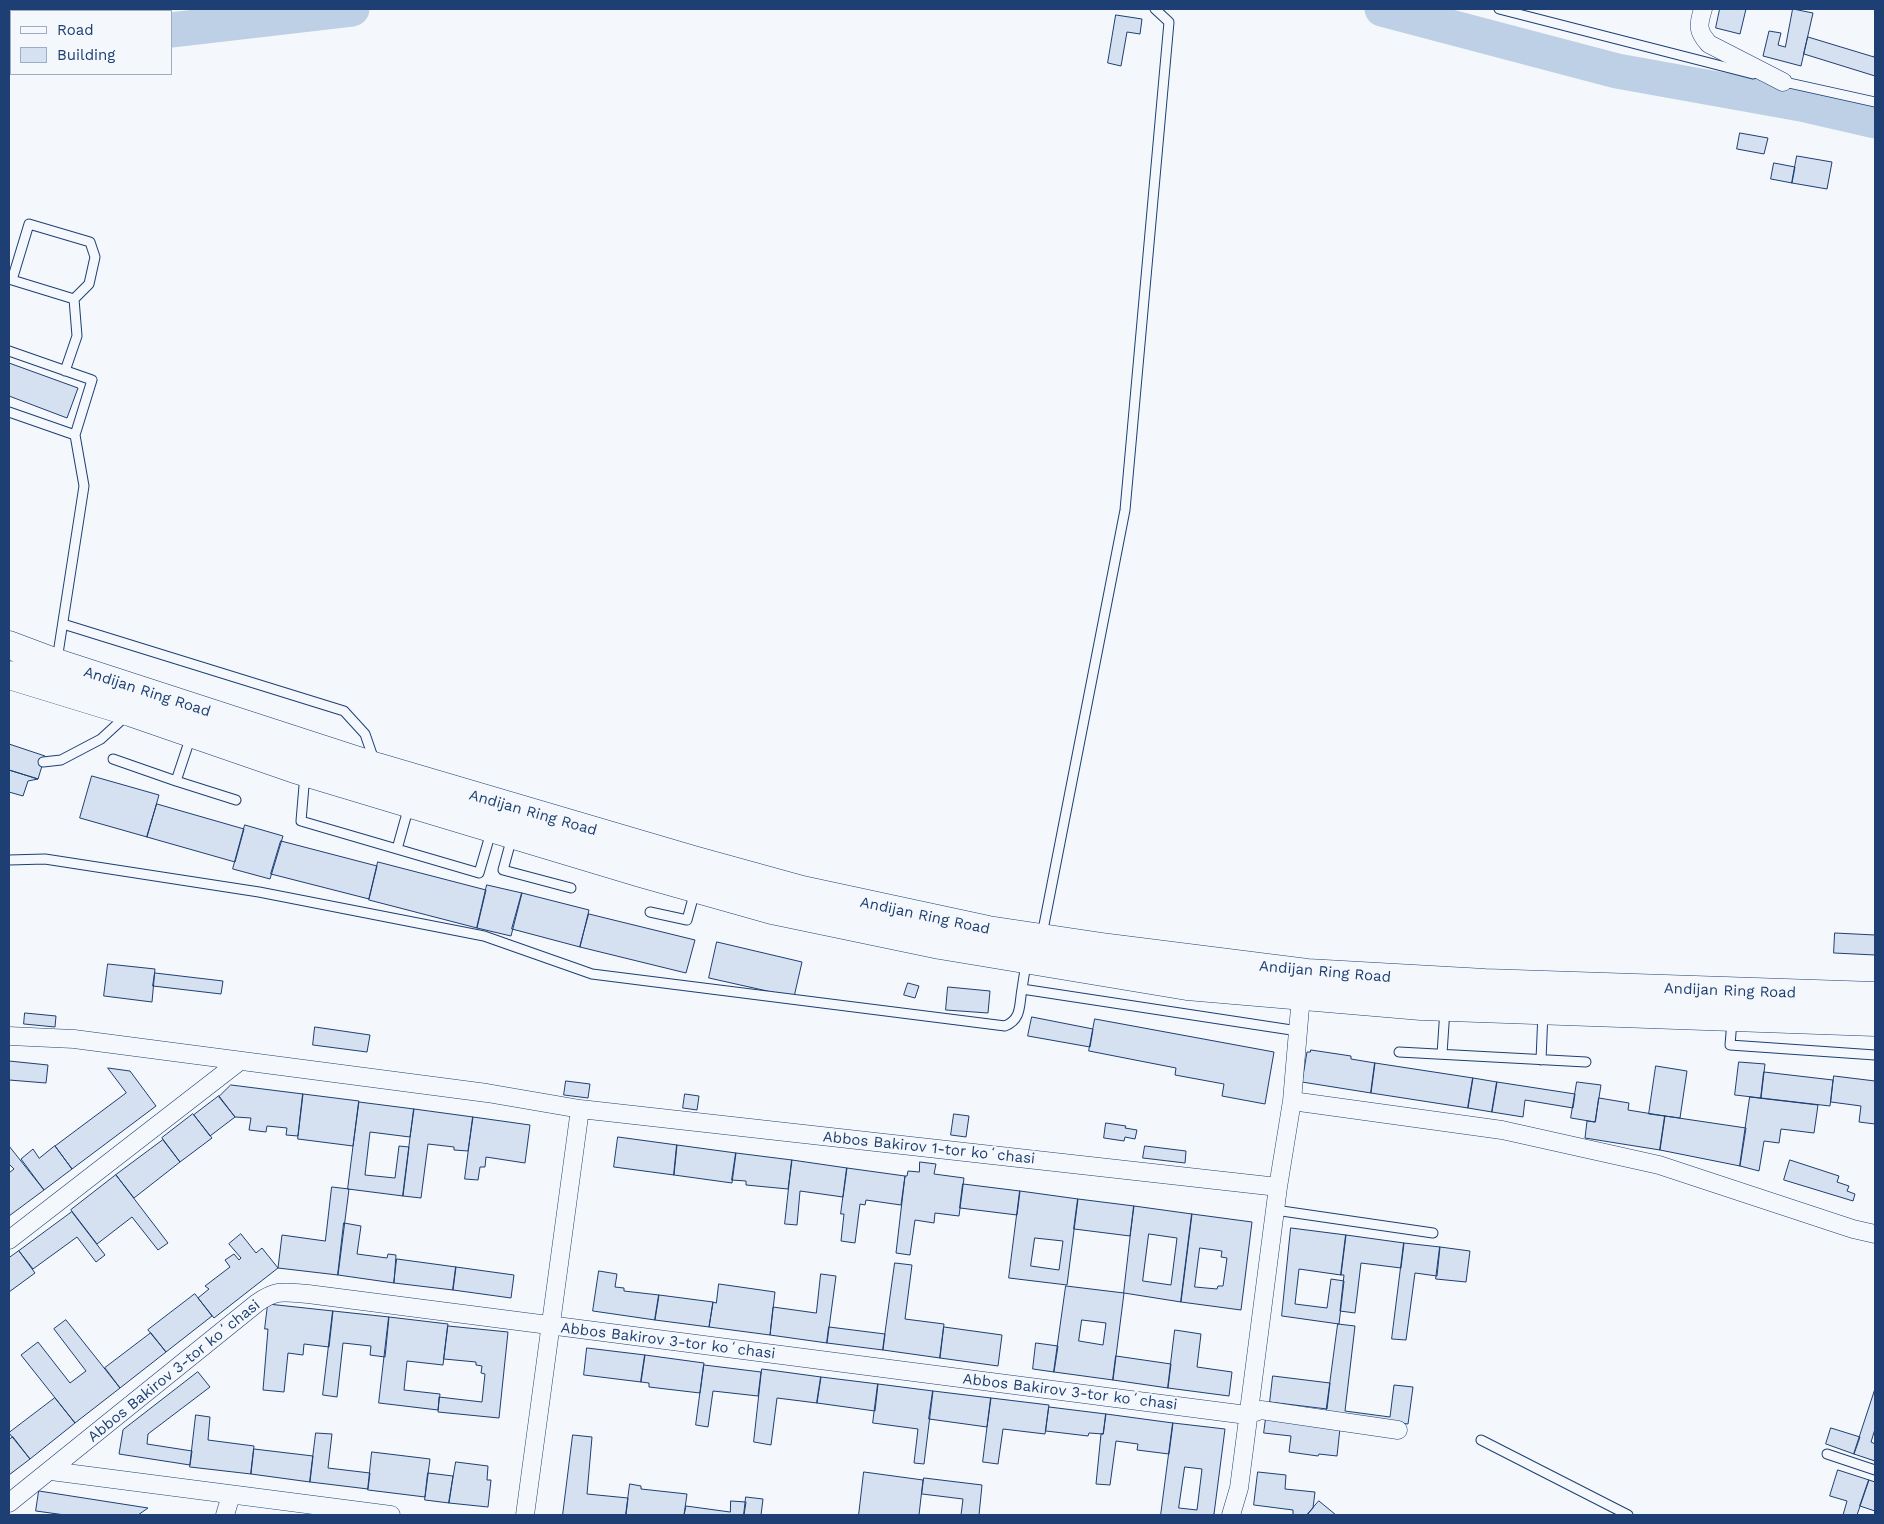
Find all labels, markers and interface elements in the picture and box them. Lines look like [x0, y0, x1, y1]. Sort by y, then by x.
legend [10, 10, 172, 75]
text: Road [57, 21, 94, 39]
text: Building [57, 46, 115, 64]
street label: Andijan Ring Road [81, 663, 213, 721]
street label: Andijan Ring Road [467, 786, 599, 840]
street label: Andijan Ring Road [858, 893, 992, 939]
street label: Andijan Ring Road [1258, 957, 1392, 987]
street label: Andijan Ring Road [1664, 980, 1796, 1002]
street label: Abbos Bakirov 1-tor koʻchasi [822, 1128, 1036, 1168]
street label: Abbos Bakirov 3-tor koʻchasi [84, 1296, 264, 1446]
street label: Abbos Bakirov 3-tor koʻchasi [560, 1319, 776, 1363]
street label: Abbos Bakirov 3-tor koʻchasi [962, 1370, 1178, 1414]

